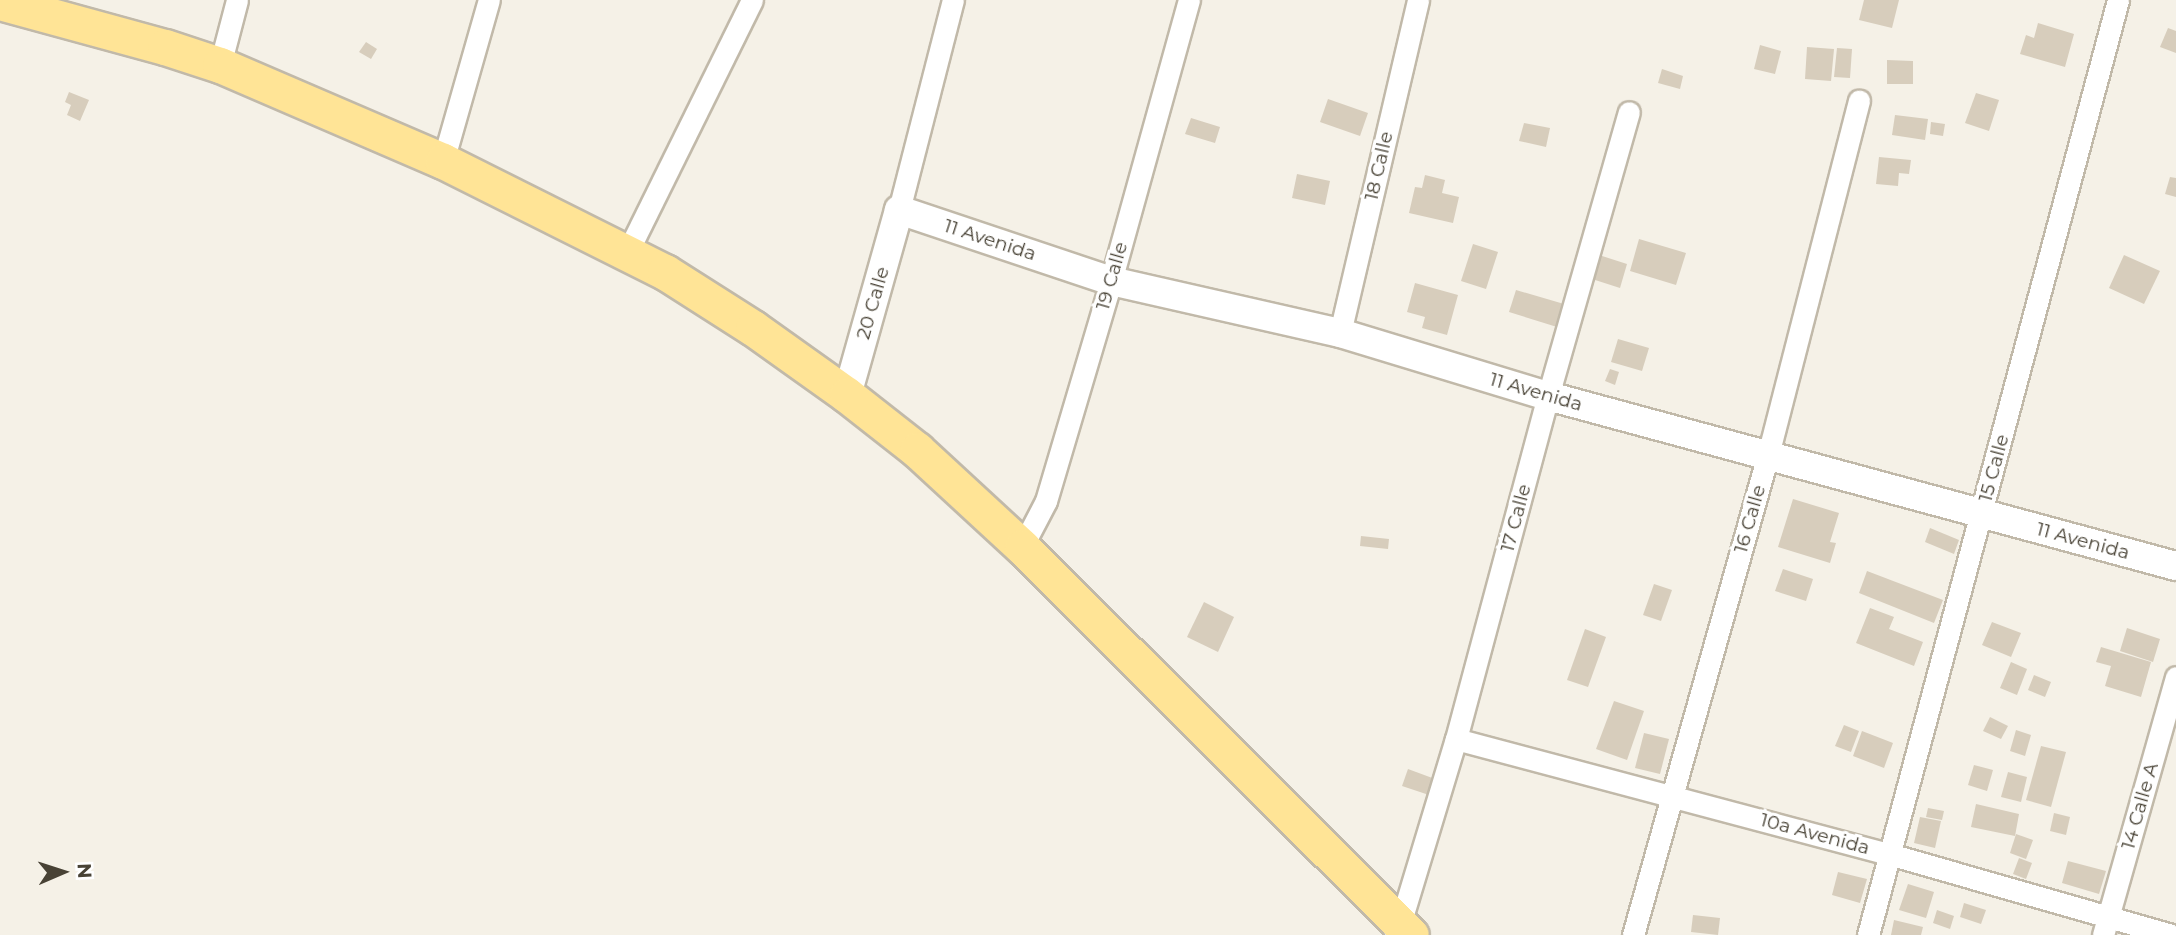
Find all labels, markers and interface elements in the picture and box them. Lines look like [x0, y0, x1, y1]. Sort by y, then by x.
street label: 18 Calle [1360, 129, 1398, 203]
street label: 11 Avenida [941, 214, 1039, 266]
street label: 19 Calle [1091, 239, 1133, 313]
street label: 20 Calle [852, 264, 894, 342]
street label: 11 Avenida [1487, 368, 1585, 416]
street label: 15 Calle [1974, 432, 2014, 504]
street label: 17 Calle [1496, 482, 1536, 554]
street label: 16 Calle [1729, 482, 1771, 556]
street label: 11 Avenida [2034, 518, 2132, 564]
street label: 14 Calle A [2117, 760, 2163, 852]
street label: 10a Avenida [1758, 808, 1872, 860]
north arrow [28, 837, 98, 907]
text: N [73, 863, 96, 879]

